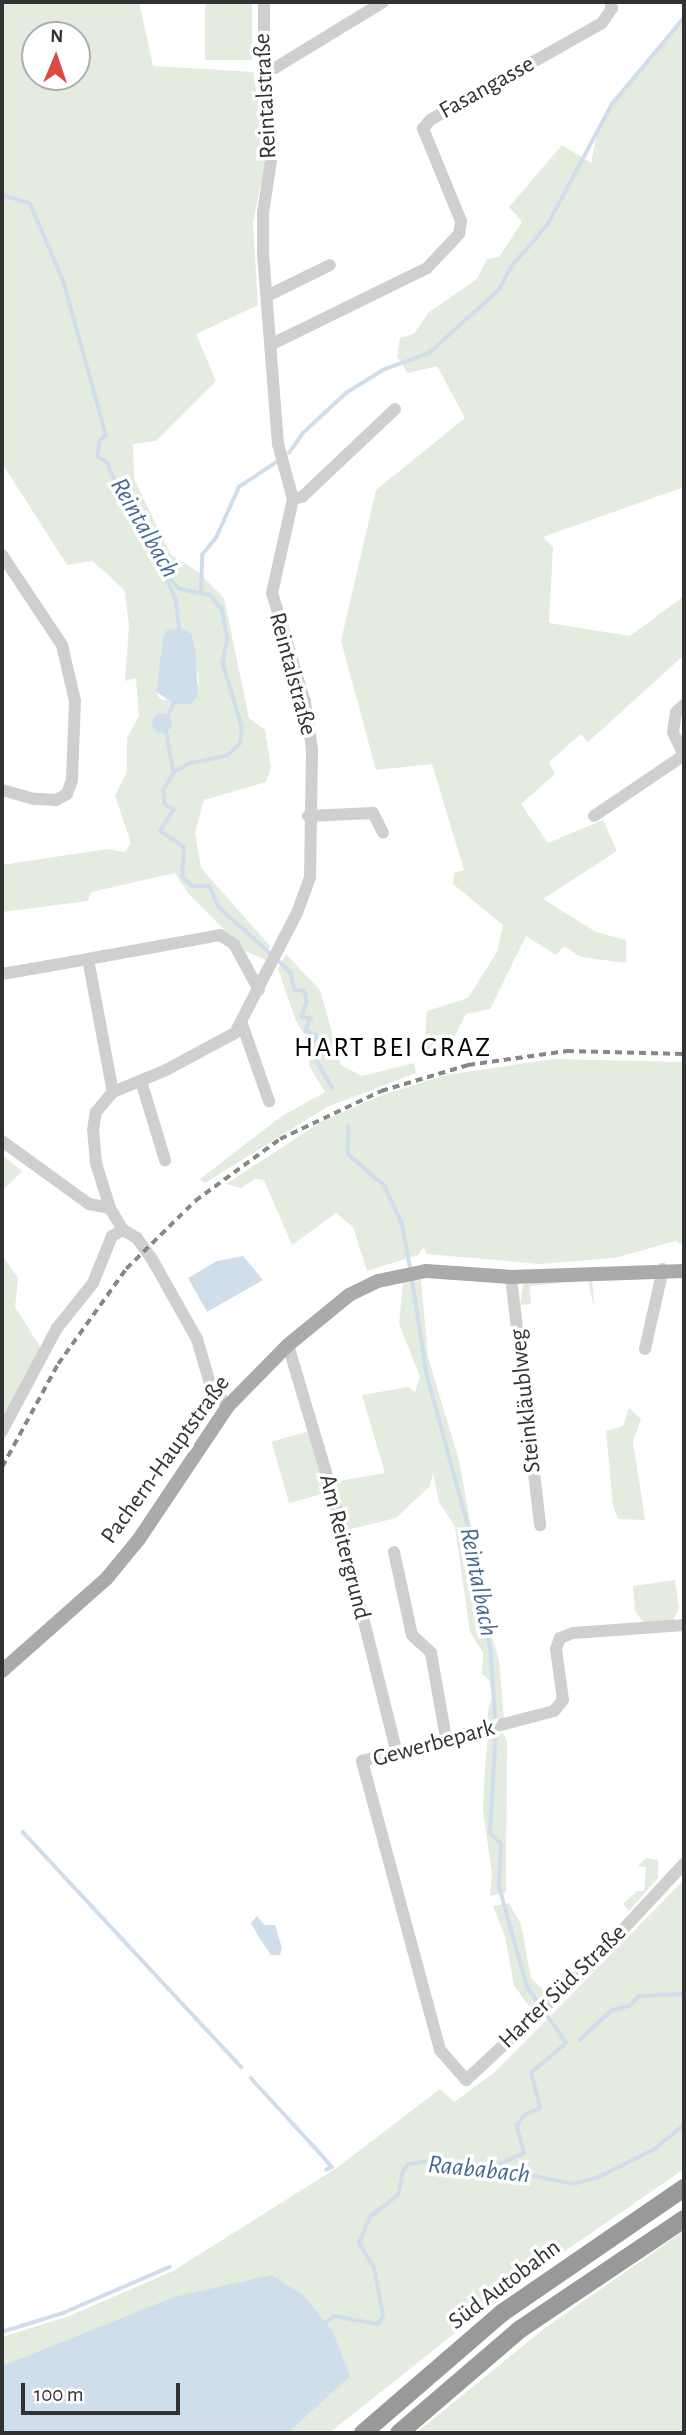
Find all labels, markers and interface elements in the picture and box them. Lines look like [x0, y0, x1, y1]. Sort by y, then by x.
north arrow [21, 21, 91, 91]
text: N [50, 27, 64, 46]
street label: Reintalstraße [248, 32, 284, 160]
street label: Fasangasse [434, 50, 540, 126]
water label: Reintalbach [103, 472, 185, 584]
street label: Reintalstraße [262, 609, 322, 739]
district label: HART BEI GRAZ [296, 1031, 490, 1065]
street label: Steinkläublweg [504, 1328, 548, 1474]
street label: Pachern-Hauptstraße [95, 1370, 237, 1550]
street label: Am Reitergrund [312, 1471, 376, 1623]
water label: Reintalbach [452, 1525, 504, 1639]
street label: Gewerbepark [370, 1714, 498, 1774]
street label: Harter Süd Straße [493, 1919, 633, 2055]
water label: Raababach [426, 2149, 532, 2191]
street label: Süd Autobahn [443, 2234, 567, 2336]
scale bar [24, 2368, 184, 2412]
text: 100 m [34, 2384, 84, 2405]

